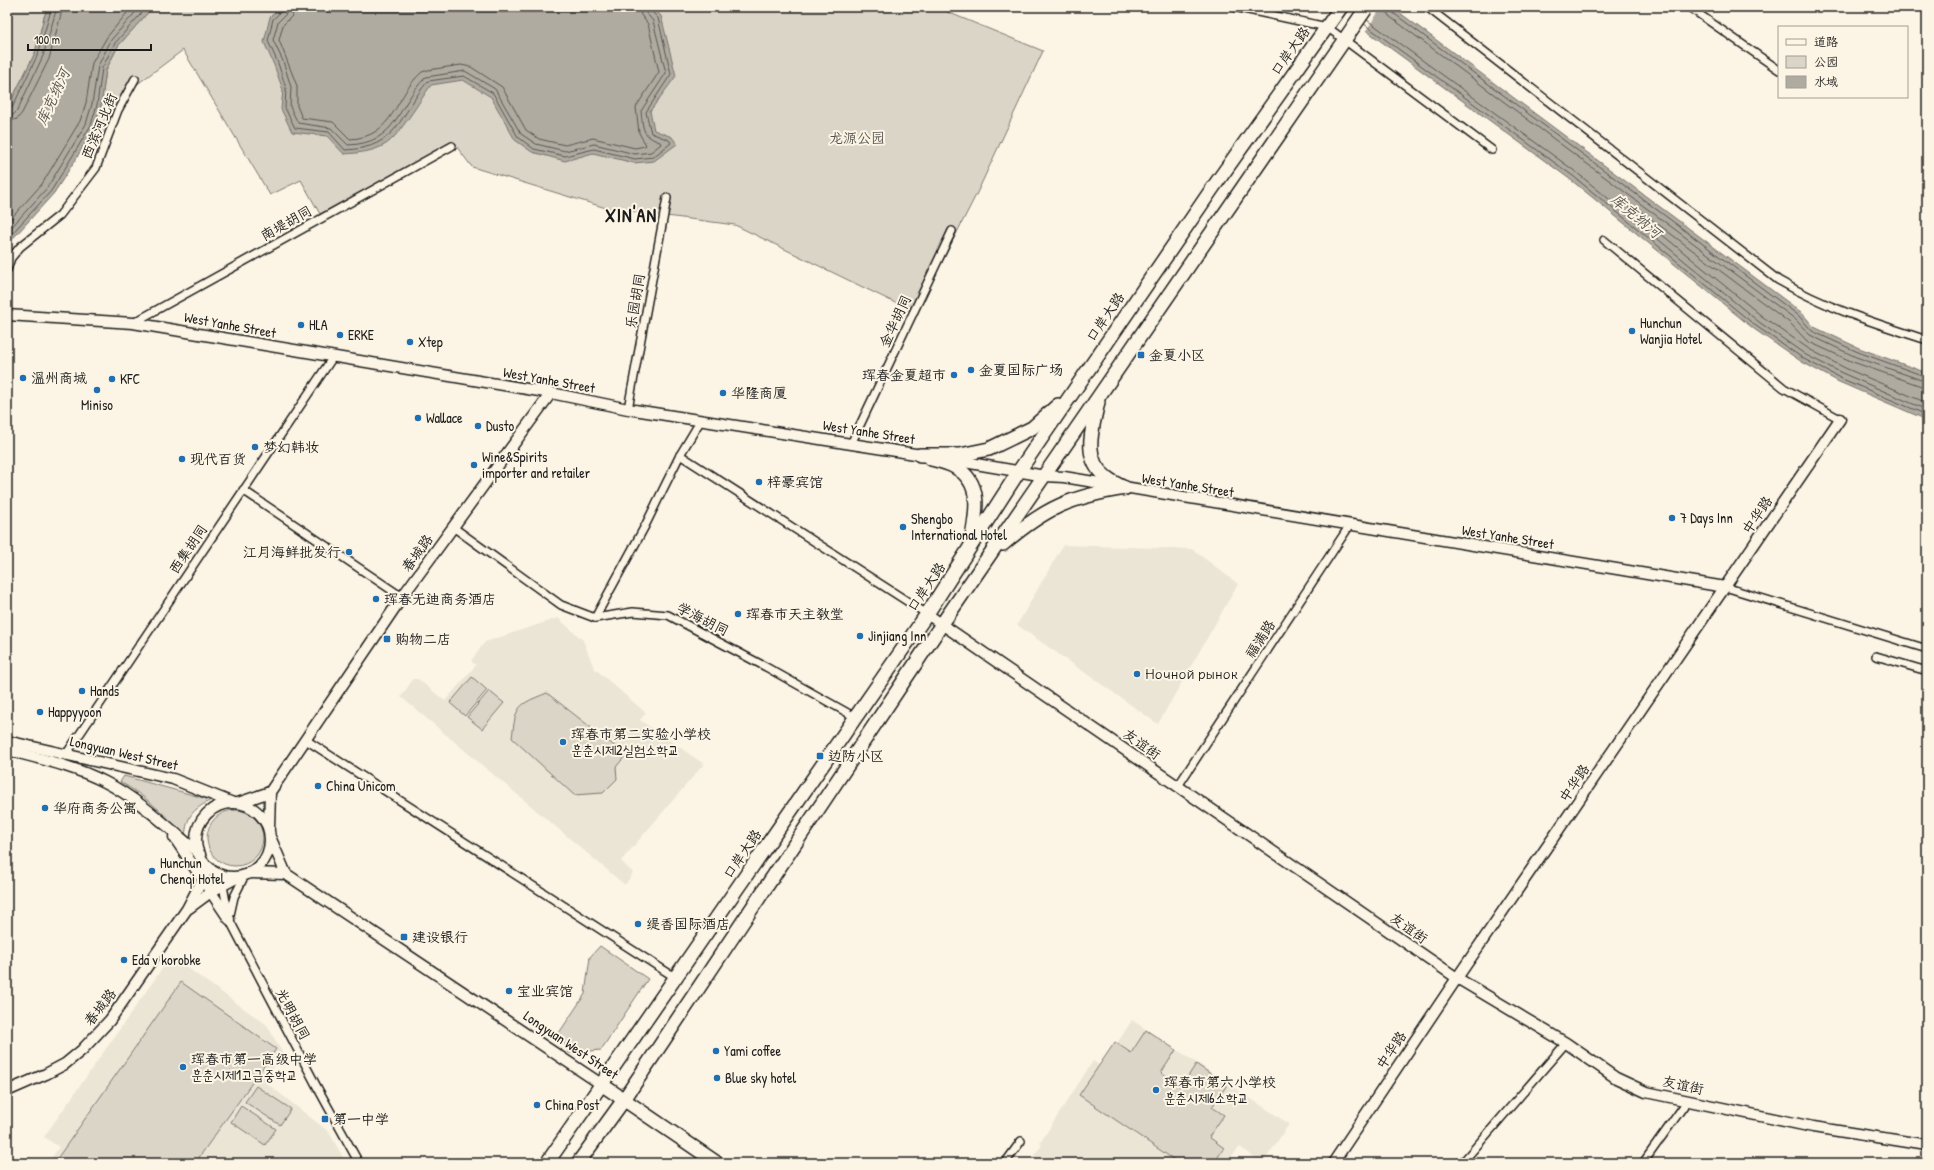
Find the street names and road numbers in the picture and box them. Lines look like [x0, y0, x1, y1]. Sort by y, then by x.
street label: 口岸大路 [1266, 22, 1313, 79]
street label: 西滨河北街 [76, 90, 121, 162]
street label: 南堤胡同 [257, 201, 315, 244]
street label: 乐园胡同 [620, 272, 649, 330]
street label: 口岸大路 [1081, 288, 1128, 345]
street label: 金华胡同 [874, 291, 915, 350]
street label: West Yanhe Street [183, 307, 278, 342]
street label: West Yanhe Street [502, 362, 597, 397]
street label: West Yanhe Street [822, 415, 917, 448]
street label: West Yanhe Street [1141, 468, 1236, 501]
street label: 中华路 [1737, 492, 1776, 537]
street label: 西集胡同 [164, 520, 211, 577]
street label: West Yanhe Street [1461, 520, 1556, 553]
street label: 春城路 [397, 530, 437, 575]
street label: 口岸大路 [902, 558, 949, 615]
street label: 学海胡同 [674, 597, 732, 640]
street label: 福满路 [1240, 616, 1279, 662]
street label: 友谊街 [1120, 724, 1165, 763]
street label: Longyuan West Street [68, 731, 180, 775]
street label: 中华路 [1554, 760, 1593, 805]
street label: 口岸大路 [718, 825, 765, 882]
street label: 友谊街 [1387, 908, 1432, 947]
street label: 春城路 [79, 984, 120, 1029]
street label: 光明胡同 [272, 985, 315, 1043]
street label: Longyuan West Street [520, 1006, 622, 1084]
street label: 中华路 [1371, 1027, 1410, 1072]
street label: 友谊街 [1661, 1071, 1706, 1098]

